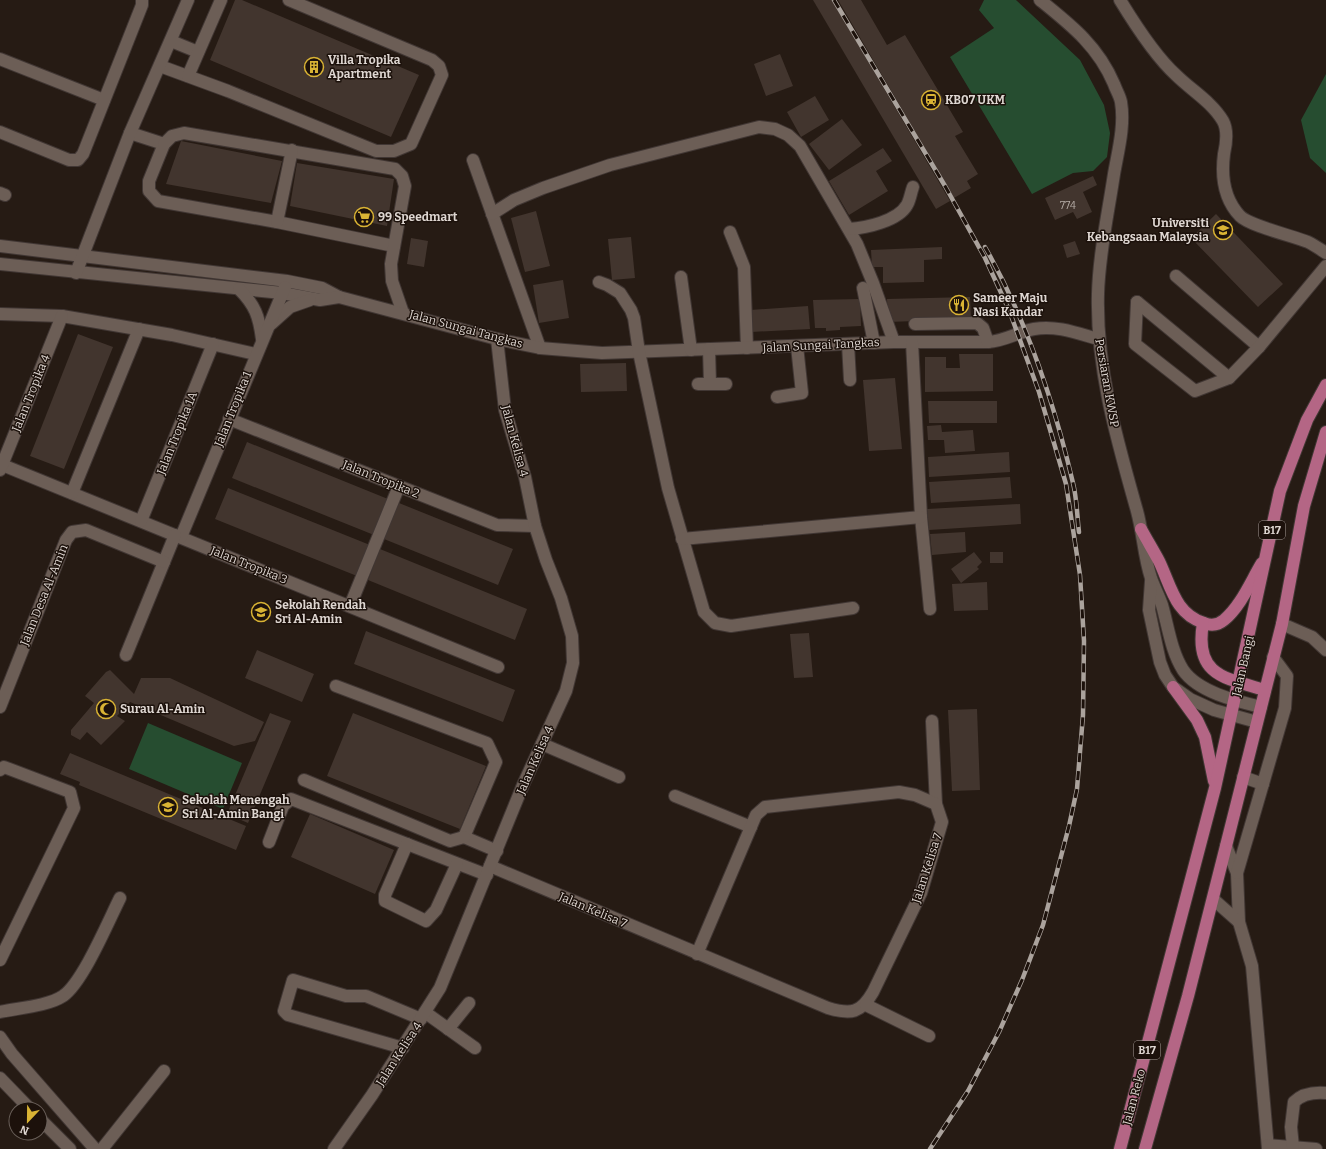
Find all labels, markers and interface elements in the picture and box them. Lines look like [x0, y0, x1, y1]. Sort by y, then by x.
place label: Villa Tropika Apartment [328, 53, 401, 81]
building icon: Villa Tropika Apartment [303, 56, 325, 78]
station icon: KB07 UKM [920, 89, 942, 111]
place label: KB07 UKM [945, 93, 1005, 107]
house number: 774 [1060, 200, 1076, 212]
supermarket icon: 99 Speedmart [353, 206, 375, 228]
place label: 99 Speedmart [378, 210, 458, 224]
place label: Universiti Kebangsaan Malaysia [1087, 216, 1209, 244]
school or university icon: Universiti Kebangsaan Malaysia [1212, 219, 1234, 241]
place label: Sameer Maju Nasi Kandar [973, 291, 1048, 319]
restaurant icon: Sameer Maju Nasi Kandar [948, 294, 970, 316]
street label: Jalan Sungai Tangkas [407, 307, 525, 351]
street label: Jalan Sungai Tangkas [761, 335, 880, 355]
street label: Persiaran KWSP [1092, 338, 1122, 428]
street label: Jalan Tropika 4 [9, 352, 53, 435]
street label: Jalan Tropika 1 [211, 369, 254, 450]
street label: Jalan Tropika 1A [154, 389, 200, 478]
street label: Jalan Kelisa 4 [498, 403, 531, 478]
street label: Jalan Tropika 2 [340, 457, 421, 501]
road number: B17 [1259, 521, 1285, 539]
street label: Jalan Desa Al-Amin [17, 542, 71, 649]
street label: Jalan Tropika 3 [208, 543, 290, 587]
place label: Sekolah Rendah Sri Al-Amin [275, 598, 367, 626]
school or university icon: Sekolah Rendah Sri Al-Amin [250, 601, 272, 623]
street label: Jalan Bangi [1229, 634, 1257, 699]
mosque icon: Surau Al-Amin [95, 698, 117, 720]
place label: Surau Al-Amin [120, 702, 205, 716]
street label: Jalan Kelisa 4 [513, 724, 556, 797]
place label: Sekolah Menengah Sri Al-Amin Bangi [182, 793, 290, 821]
school or university icon: Sekolah Menengah Sri Al-Amin Bangi [157, 796, 179, 818]
street label: Jalan Kelisa 7 [909, 831, 945, 906]
street label: Jalan Kelisa 7 [556, 889, 629, 931]
street label: Jalan Kelisa 4 [373, 1019, 425, 1089]
road number: B17 [1134, 1041, 1160, 1059]
street label: Jalan Reko [1120, 1067, 1148, 1128]
north arrow [8, 1101, 48, 1141]
text: N [18, 1122, 31, 1137]

